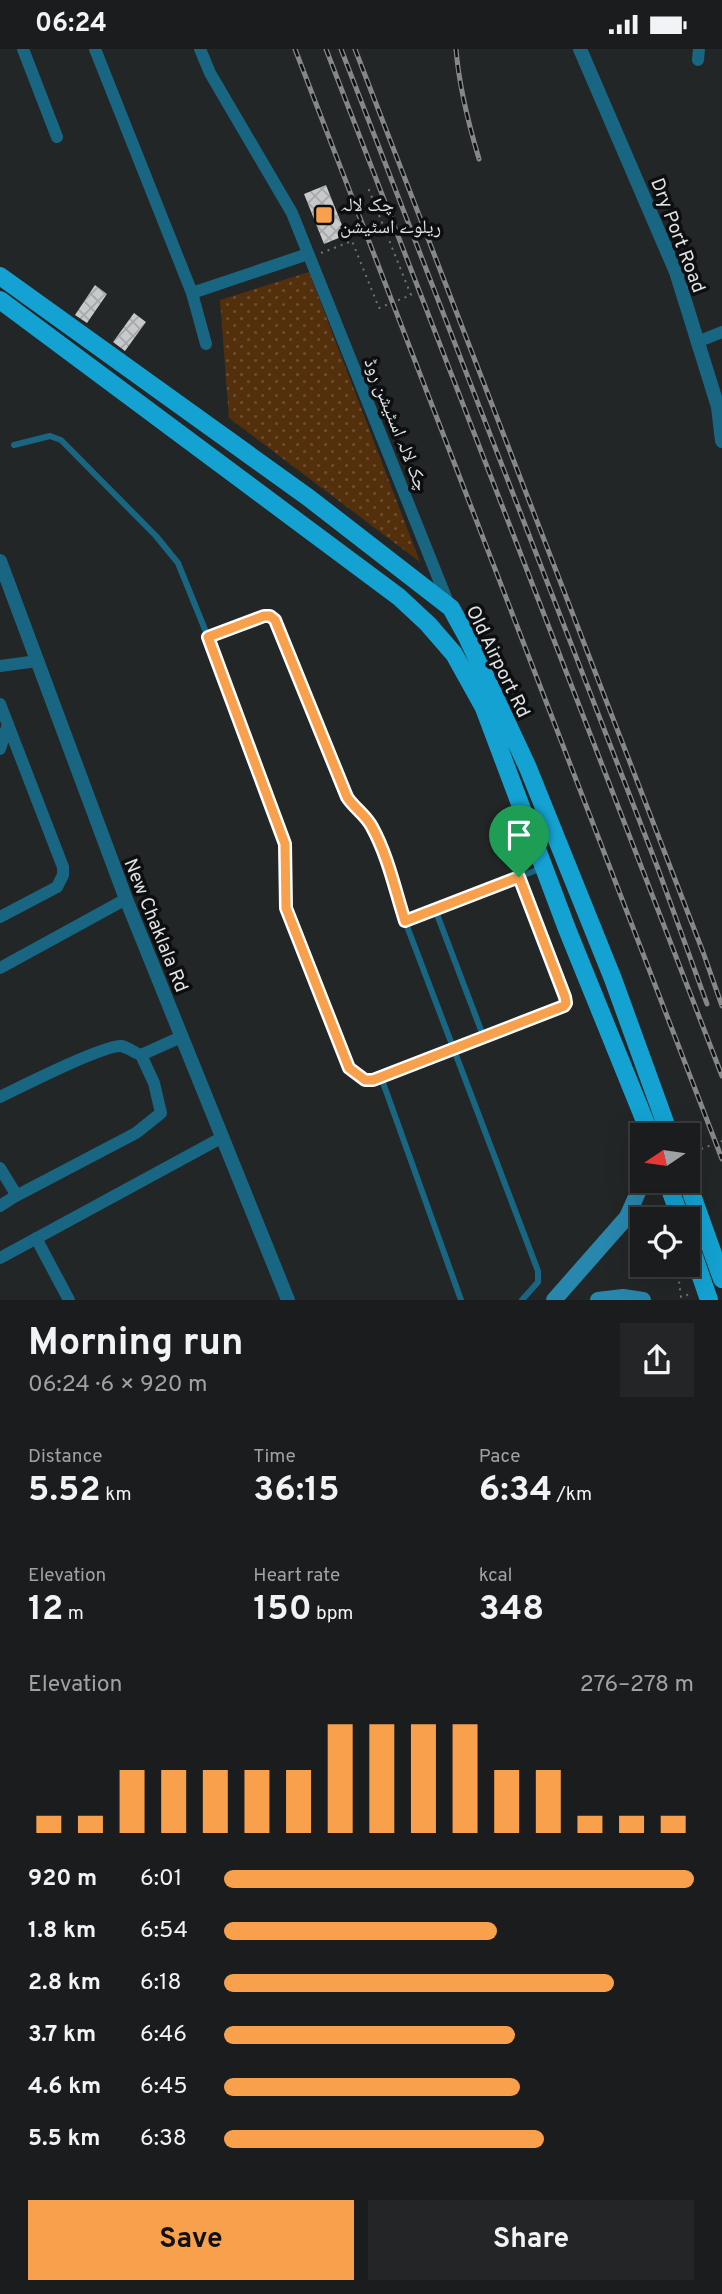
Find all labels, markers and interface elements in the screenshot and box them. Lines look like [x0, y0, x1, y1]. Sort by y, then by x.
text: 06:24 [35, 8, 107, 41]
street label: Dry Port Road [644, 175, 710, 296]
place label: چک لالہ ریلوے اسٹیشن [340, 194, 441, 240]
marker: چک لالہ ریلوے اسٹیشن [314, 205, 334, 225]
street label: چک لالہ اسٹیشن روڈ [358, 355, 433, 495]
street label: Old Airport Rd [460, 602, 535, 722]
pin [489, 805, 549, 877]
icon: arrive [500, 816, 538, 854]
street label: New Chaklala Rd [117, 855, 193, 996]
north arrow [630, 1123, 700, 1193]
map controls [630, 1123, 700, 1277]
button: locate [630, 1207, 700, 1277]
text: Morning run [28, 1320, 244, 1369]
button: share [620, 1323, 694, 1397]
text: 06:24 · 6 × 920 m [28, 1371, 207, 1400]
text: Distance [28, 1445, 103, 1469]
text: Time [253, 1445, 296, 1469]
text: Pace [479, 1445, 520, 1469]
text: 5.52 [28, 1469, 101, 1513]
text: 36:15 [253, 1469, 340, 1513]
text: 6:34 [479, 1469, 552, 1513]
text: km [101, 1483, 131, 1507]
text: /km [552, 1483, 592, 1507]
text: Elevation [28, 1564, 106, 1588]
text: Heart rate [253, 1564, 340, 1588]
text: kcal [479, 1564, 512, 1588]
text: 12 [28, 1588, 63, 1632]
text: 150 [253, 1588, 312, 1632]
text: 348 [479, 1588, 544, 1632]
text: m [63, 1602, 84, 1626]
text: bpm [312, 1602, 353, 1626]
text: Elevation [28, 1671, 123, 1700]
text: 276–278 m [580, 1671, 694, 1700]
text: 920 m [28, 1865, 97, 1894]
text: 6:01 [140, 1865, 182, 1894]
text: 1.8 km [28, 1917, 96, 1946]
text: 6:54 [140, 1917, 188, 1946]
text: 2.8 km [28, 1969, 101, 1998]
text: 6:18 [140, 1969, 182, 1998]
text: 3.7 km [28, 2021, 96, 2050]
text: 6:46 [140, 2021, 187, 2050]
text: 4.6 km [28, 2073, 101, 2102]
text: 6:45 [140, 2073, 187, 2102]
text: 5.5 km [28, 2125, 101, 2154]
text: 6:38 [140, 2125, 187, 2154]
button: Save [28, 2200, 354, 2280]
button: Share [368, 2200, 694, 2280]

